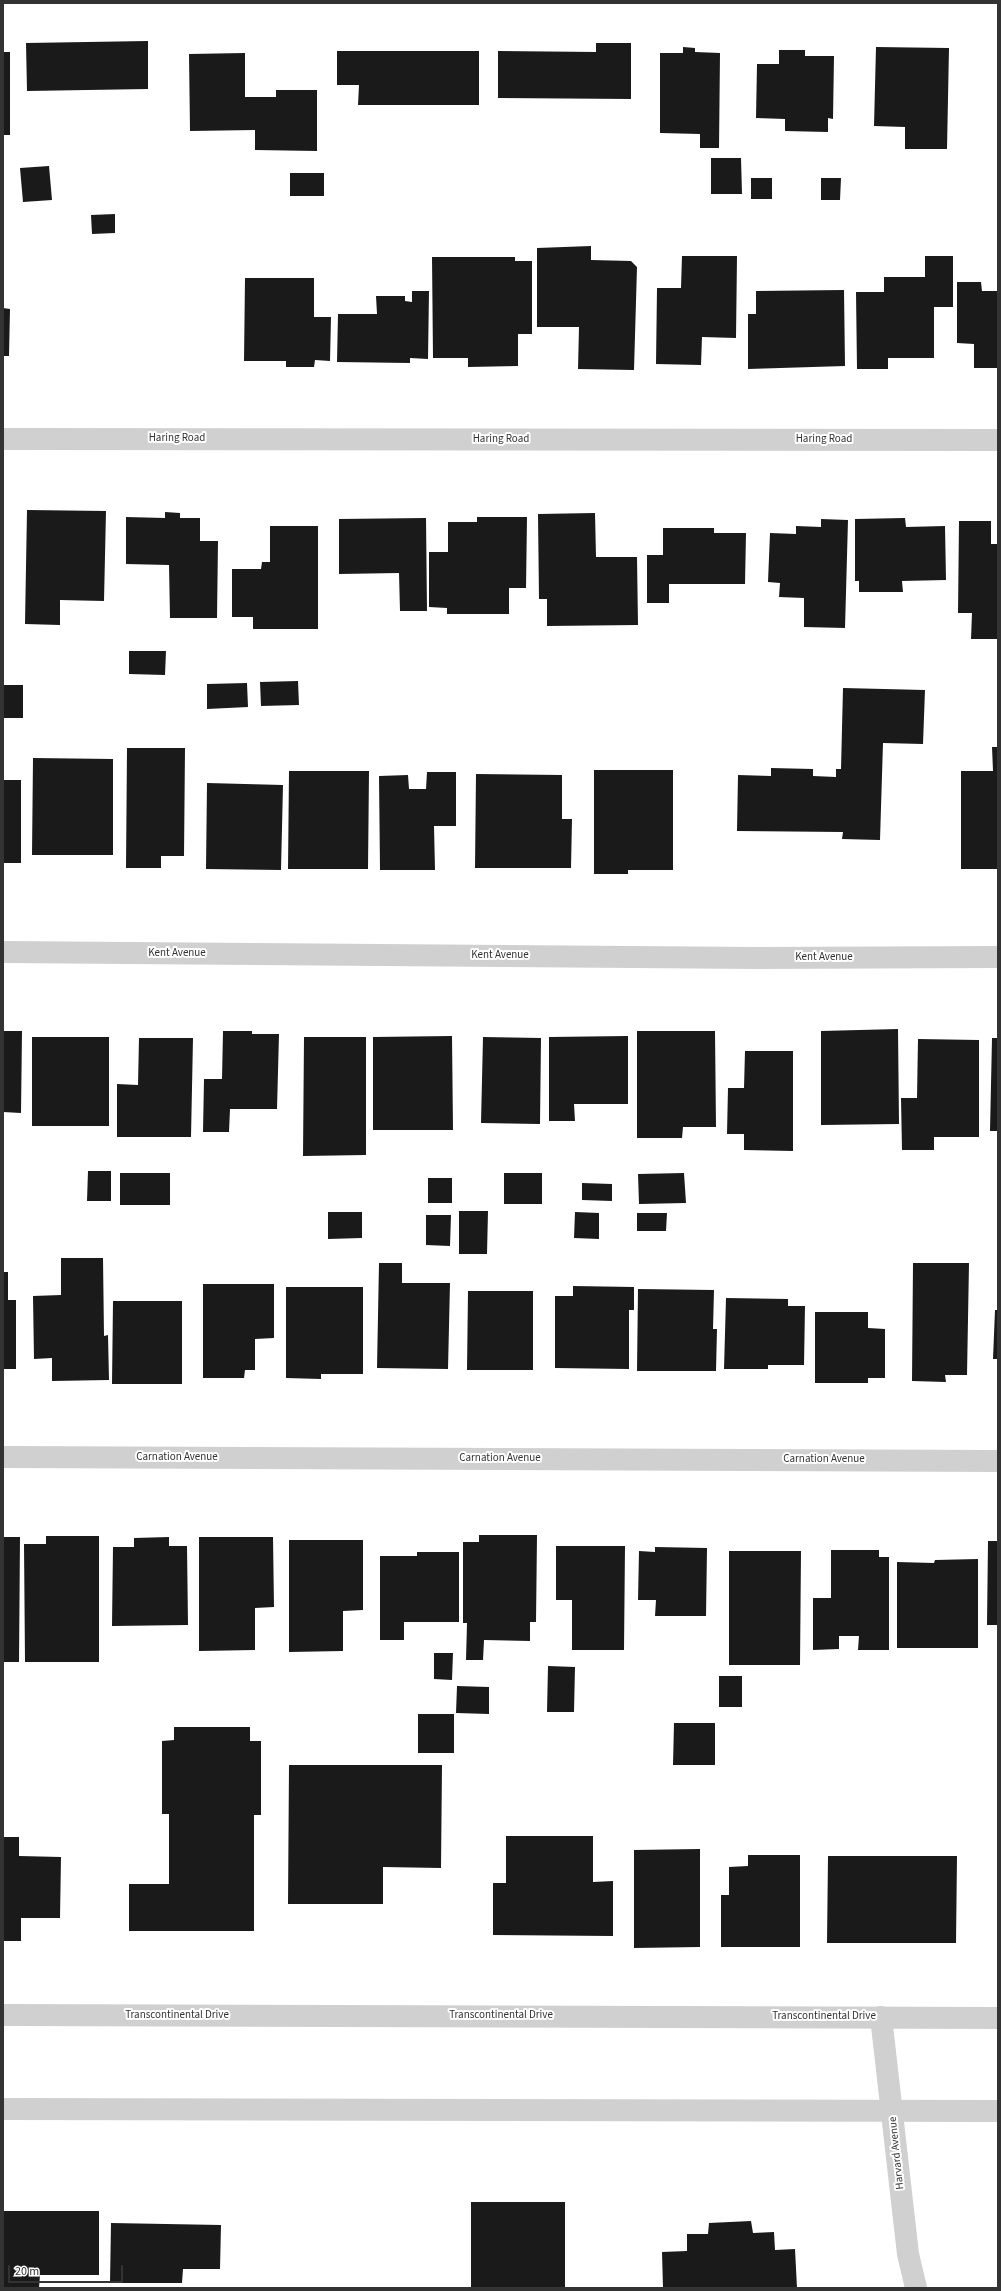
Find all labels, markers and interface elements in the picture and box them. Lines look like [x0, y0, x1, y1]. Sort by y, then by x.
street label: Haring Road [149, 432, 205, 446]
street label: Haring Road [473, 433, 529, 447]
street label: Haring Road [796, 433, 852, 447]
street label: Kent Avenue [148, 947, 206, 961]
street label: Kent Avenue [471, 949, 529, 963]
street label: Kent Avenue [795, 951, 853, 965]
street label: Carnation Avenue [136, 1451, 218, 1465]
street label: Carnation Avenue [459, 1452, 541, 1466]
street label: Carnation Avenue [783, 1453, 865, 1467]
street label: Transcontinental Drive [125, 2009, 229, 2023]
street label: Transcontinental Drive [449, 2009, 553, 2023]
street label: Transcontinental Drive [772, 2010, 876, 2024]
street label: Harvard Avenue [887, 2116, 907, 2190]
scale bar [10, 2257, 125, 2283]
text: 20 m [15, 2263, 39, 2280]

